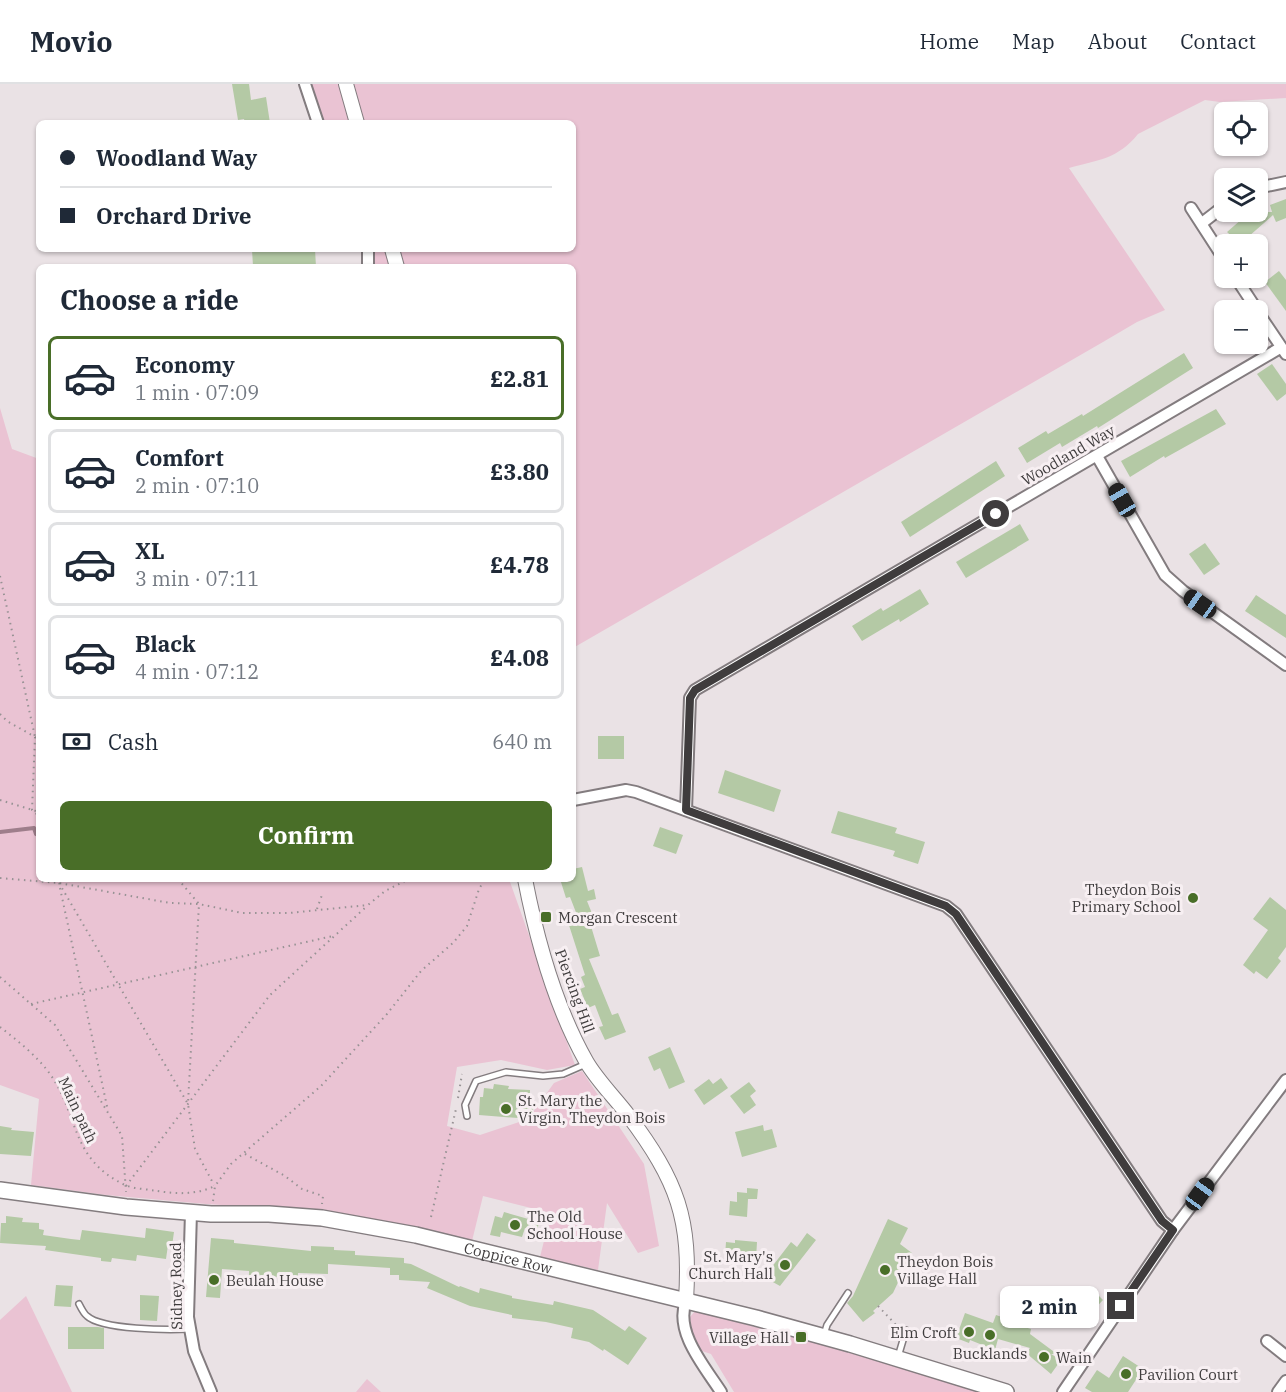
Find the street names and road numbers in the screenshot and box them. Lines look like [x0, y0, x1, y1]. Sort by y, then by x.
street label: Woodland Way [1018, 421, 1118, 489]
street label: Piercing Hill [551, 946, 599, 1036]
street label: Main path [54, 1074, 102, 1146]
street label: Coppice Row [462, 1238, 555, 1278]
street label: Sidney Road [166, 1242, 186, 1330]

